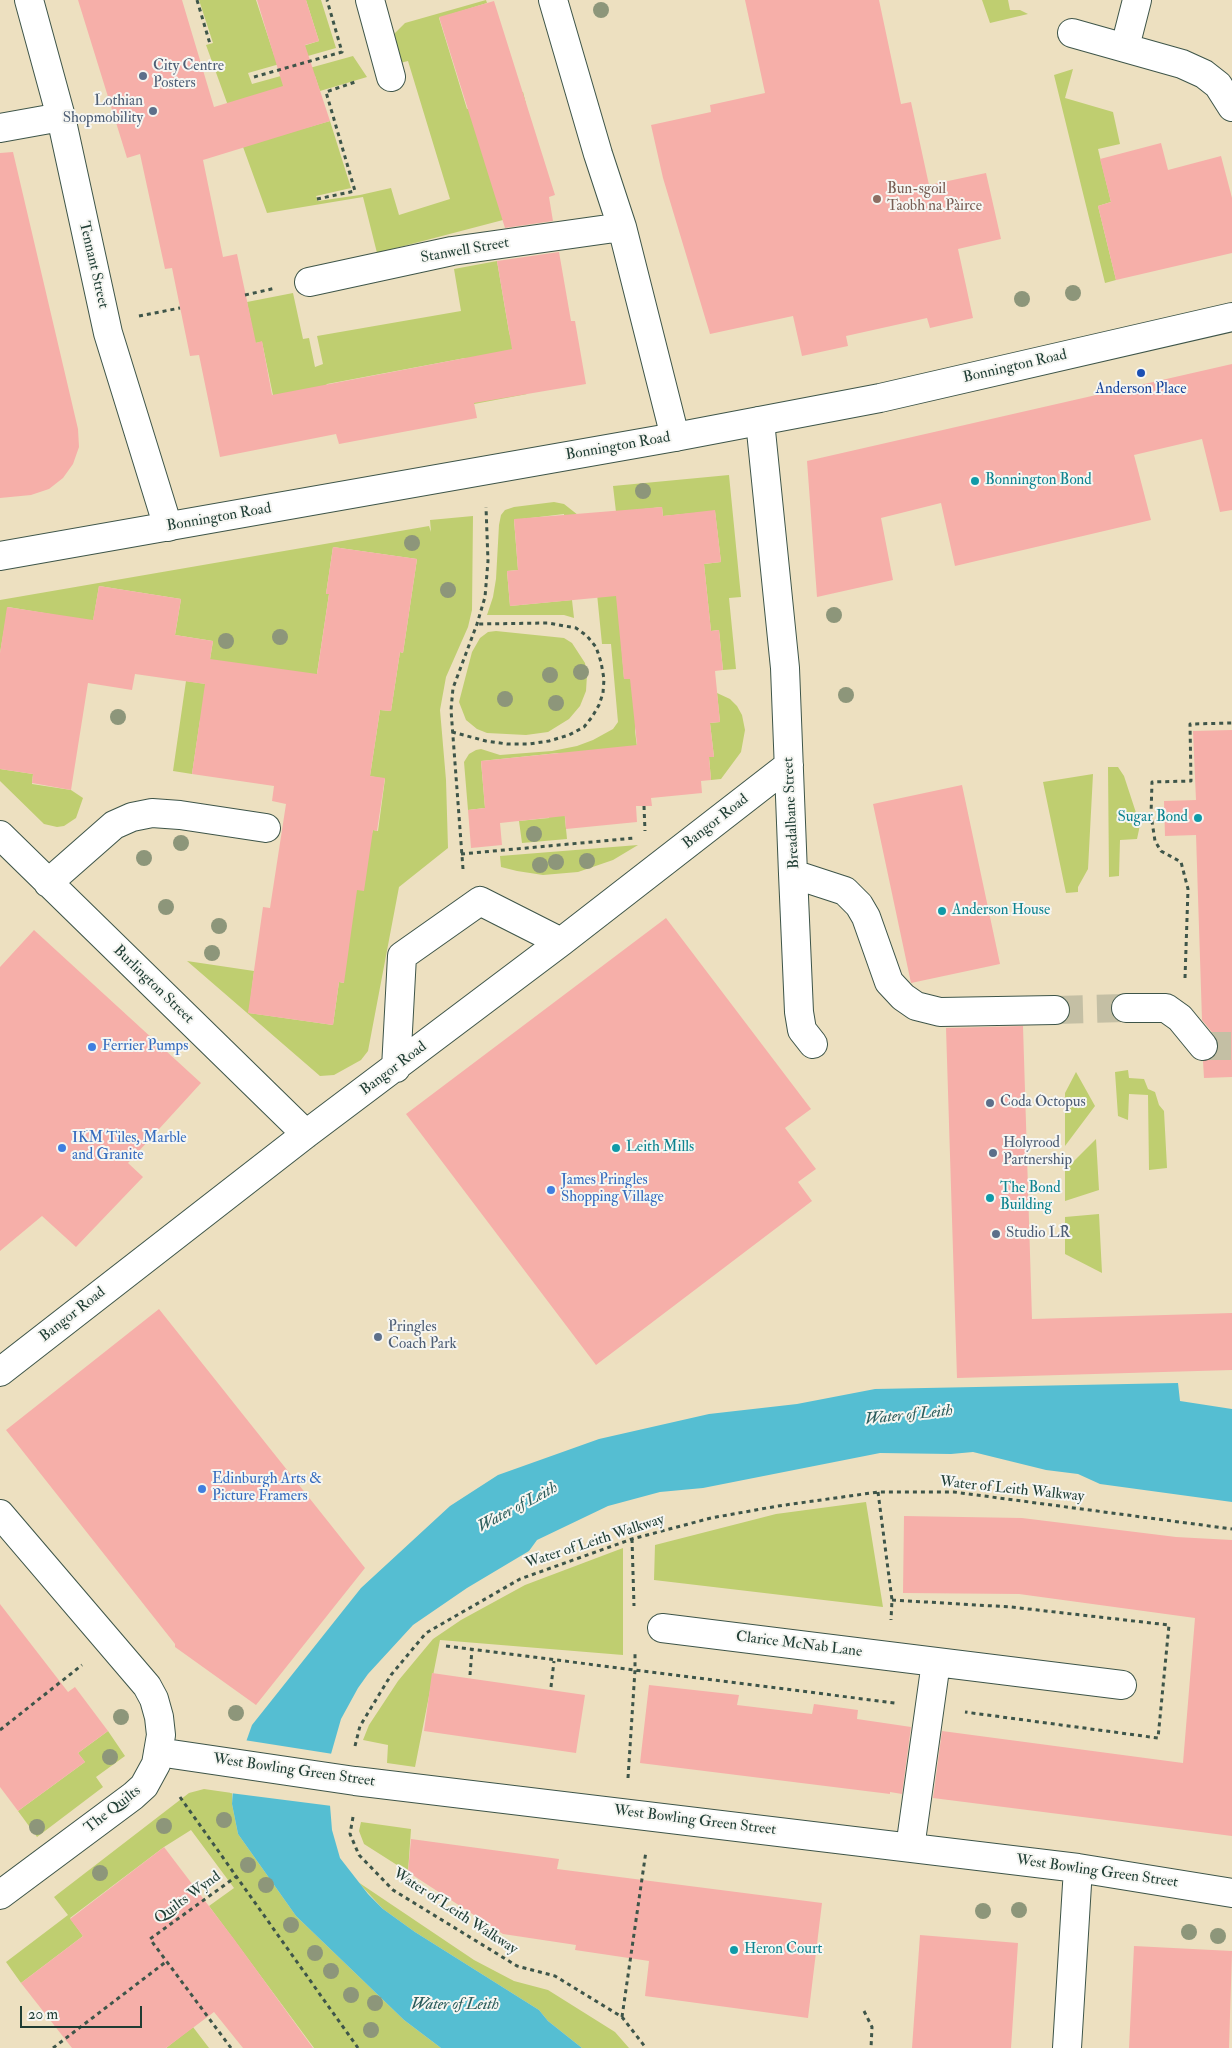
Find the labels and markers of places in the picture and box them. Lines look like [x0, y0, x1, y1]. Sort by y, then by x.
place label: City Centre Posters [153, 58, 224, 93]
marker: City Centre Posters [137, 70, 149, 82]
place label: Lothian Shopmobility [63, 93, 143, 128]
marker: Lothian Shopmobility [147, 105, 159, 117]
place label: Bun-sgoil Taobh na Pàirce [887, 181, 982, 216]
marker: Bun-sgoil Taobh na Pàirce [871, 193, 883, 205]
marker: Anderson Place [1135, 367, 1147, 379]
place label: Anderson Place [1096, 381, 1186, 399]
place label: Bonnington Bond [985, 472, 1092, 490]
marker: Bonnington Bond [969, 475, 981, 487]
place label: Sugar Bond [1118, 809, 1188, 827]
marker: Sugar Bond [1192, 812, 1204, 824]
place label: Anderson House [952, 902, 1050, 920]
marker: Anderson House [936, 905, 948, 917]
place label: Ferrier Pumps [102, 1038, 188, 1056]
marker: Ferrier Pumps [86, 1041, 98, 1053]
place label: Coda Octopus [1000, 1094, 1086, 1112]
marker: Coda Octopus [984, 1097, 996, 1109]
place label: IKM Tiles, Marble and Granite [72, 1130, 187, 1165]
place label: Holyrood Partnership [1003, 1135, 1072, 1170]
place label: Leith Mills [626, 1139, 694, 1157]
marker: IKM Tiles, Marble and Granite [56, 1142, 68, 1154]
marker: Leith Mills [610, 1142, 622, 1154]
marker: Holyrood Partnership [987, 1147, 999, 1159]
place label: James Pringles Shopping Village [561, 1172, 664, 1207]
place label: The Bond Building [1000, 1180, 1061, 1215]
marker: James Pringles Shopping Village [545, 1184, 557, 1196]
marker: The Bond Building [984, 1192, 996, 1204]
place label: Studio LR [1006, 1225, 1070, 1243]
marker: Studio LR [990, 1228, 1002, 1240]
place label: Pringles Coach Park [388, 1319, 457, 1354]
marker: Pringles Coach Park [372, 1331, 384, 1343]
place label: Edinburgh Arts & Picture Framers [212, 1471, 322, 1506]
marker: Edinburgh Arts & Picture Framers [196, 1483, 208, 1495]
place label: Heron Court [744, 1941, 822, 1959]
marker: Heron Court [728, 1944, 740, 1956]

